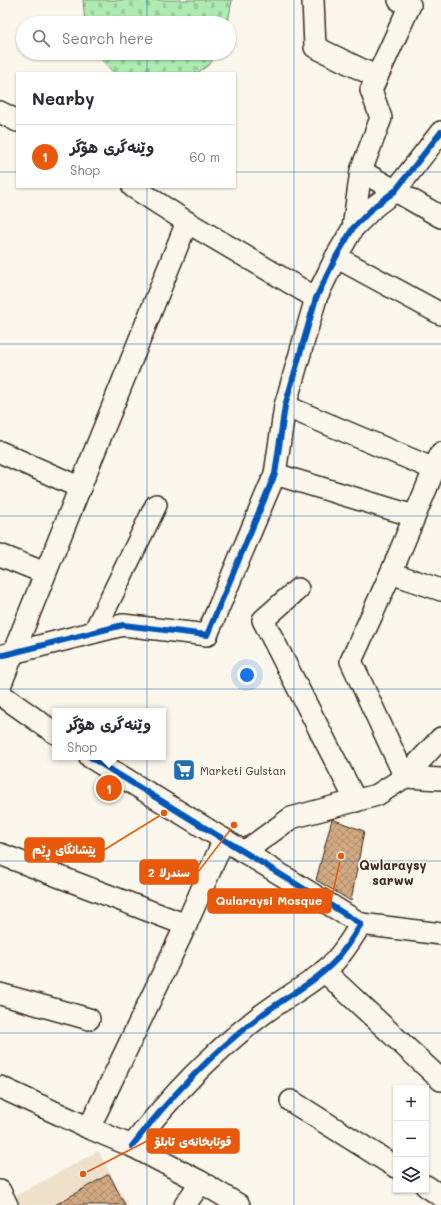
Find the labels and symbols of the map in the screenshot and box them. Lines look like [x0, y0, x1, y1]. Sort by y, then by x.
your location [237, 665, 257, 685]
supermarket icon: Marketi Gulstan [171, 757, 197, 783]
place label: Marketi Gulstan [200, 763, 286, 778]
pin: 1 [96, 773, 122, 803]
callout: پێشانگای ڕێم [25, 838, 104, 862]
text: پێشانگای ڕێم [32, 841, 96, 861]
district label: Qwlaraysy sarww [359, 856, 427, 888]
callout: سندرلا 2 [140, 860, 198, 884]
text: سندرلا 2 [148, 864, 190, 880]
callout: Qularaysi Mosque [208, 889, 331, 913]
text: Qularaysi Mosque [216, 892, 322, 908]
callout: قوتابخانەی تابلۆ [147, 1129, 239, 1153]
text: قوتابخانەی تابلۆ [154, 1133, 231, 1150]

